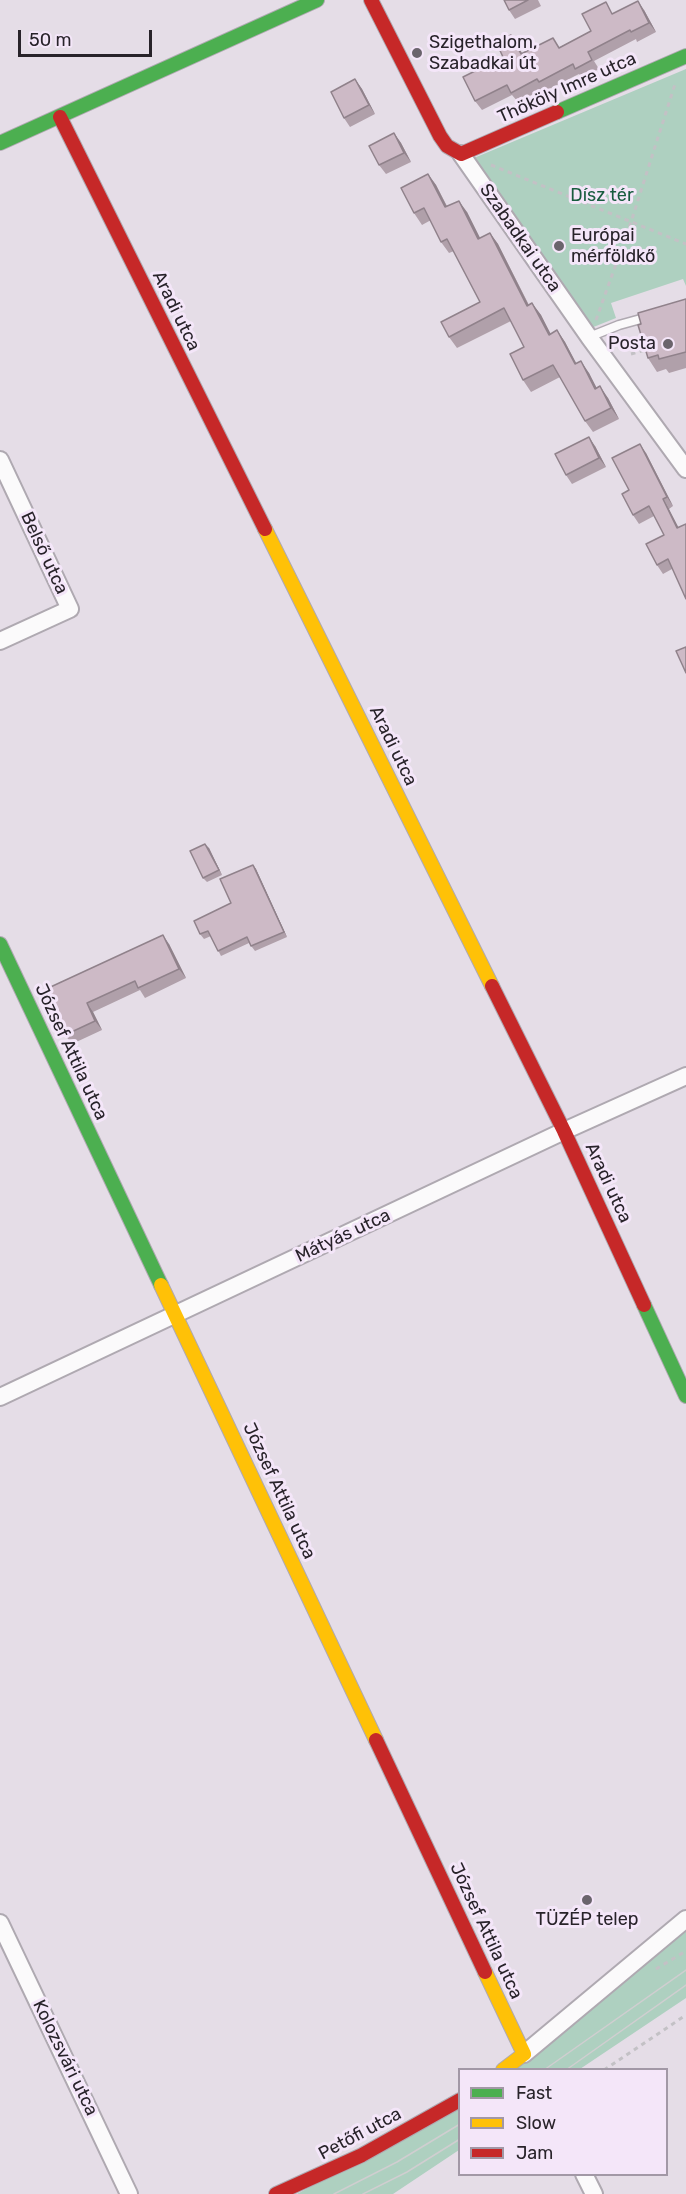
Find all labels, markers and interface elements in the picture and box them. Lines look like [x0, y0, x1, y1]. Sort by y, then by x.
scale bar [21, 18, 154, 56]
text: 50 m [29, 29, 72, 51]
place label: Szigethalom, Szabadkai út [429, 32, 538, 74]
marker: Szigethalom, Szabadkai út [410, 46, 424, 60]
street label: Thököly Imre utca [495, 48, 639, 128]
street label: Szabadkai utca [475, 180, 565, 296]
park label: Dísz tér [570, 185, 634, 207]
place label: Európai mérföldkő [571, 225, 655, 268]
marker: Európai mérföldkő [552, 239, 566, 253]
street label: Aradi utca [147, 268, 205, 354]
place label: Posta [608, 333, 656, 355]
marker: Posta [661, 337, 675, 351]
street label: Belső utca [16, 508, 72, 598]
street label: Aradi utca [364, 703, 422, 789]
street label: József Attila utca [30, 980, 112, 1124]
street label: Aradi utca [580, 1140, 636, 1226]
street label: Mátyás utca [292, 1205, 394, 1267]
street label: József Attila utca [238, 1419, 320, 1563]
street label: József Attila utca [445, 1859, 527, 2003]
marker: TÜZÉP telep [580, 1893, 594, 1907]
place label: TÜZÉP telep [535, 1909, 639, 1931]
street label: Kolozsvári utca [28, 1997, 102, 2119]
legend [458, 2068, 668, 2176]
text: Fast [516, 2082, 552, 2104]
street label: Petőfi utca [315, 2103, 405, 2165]
text: Slow [516, 2112, 556, 2134]
text: Jam [516, 2142, 553, 2164]

